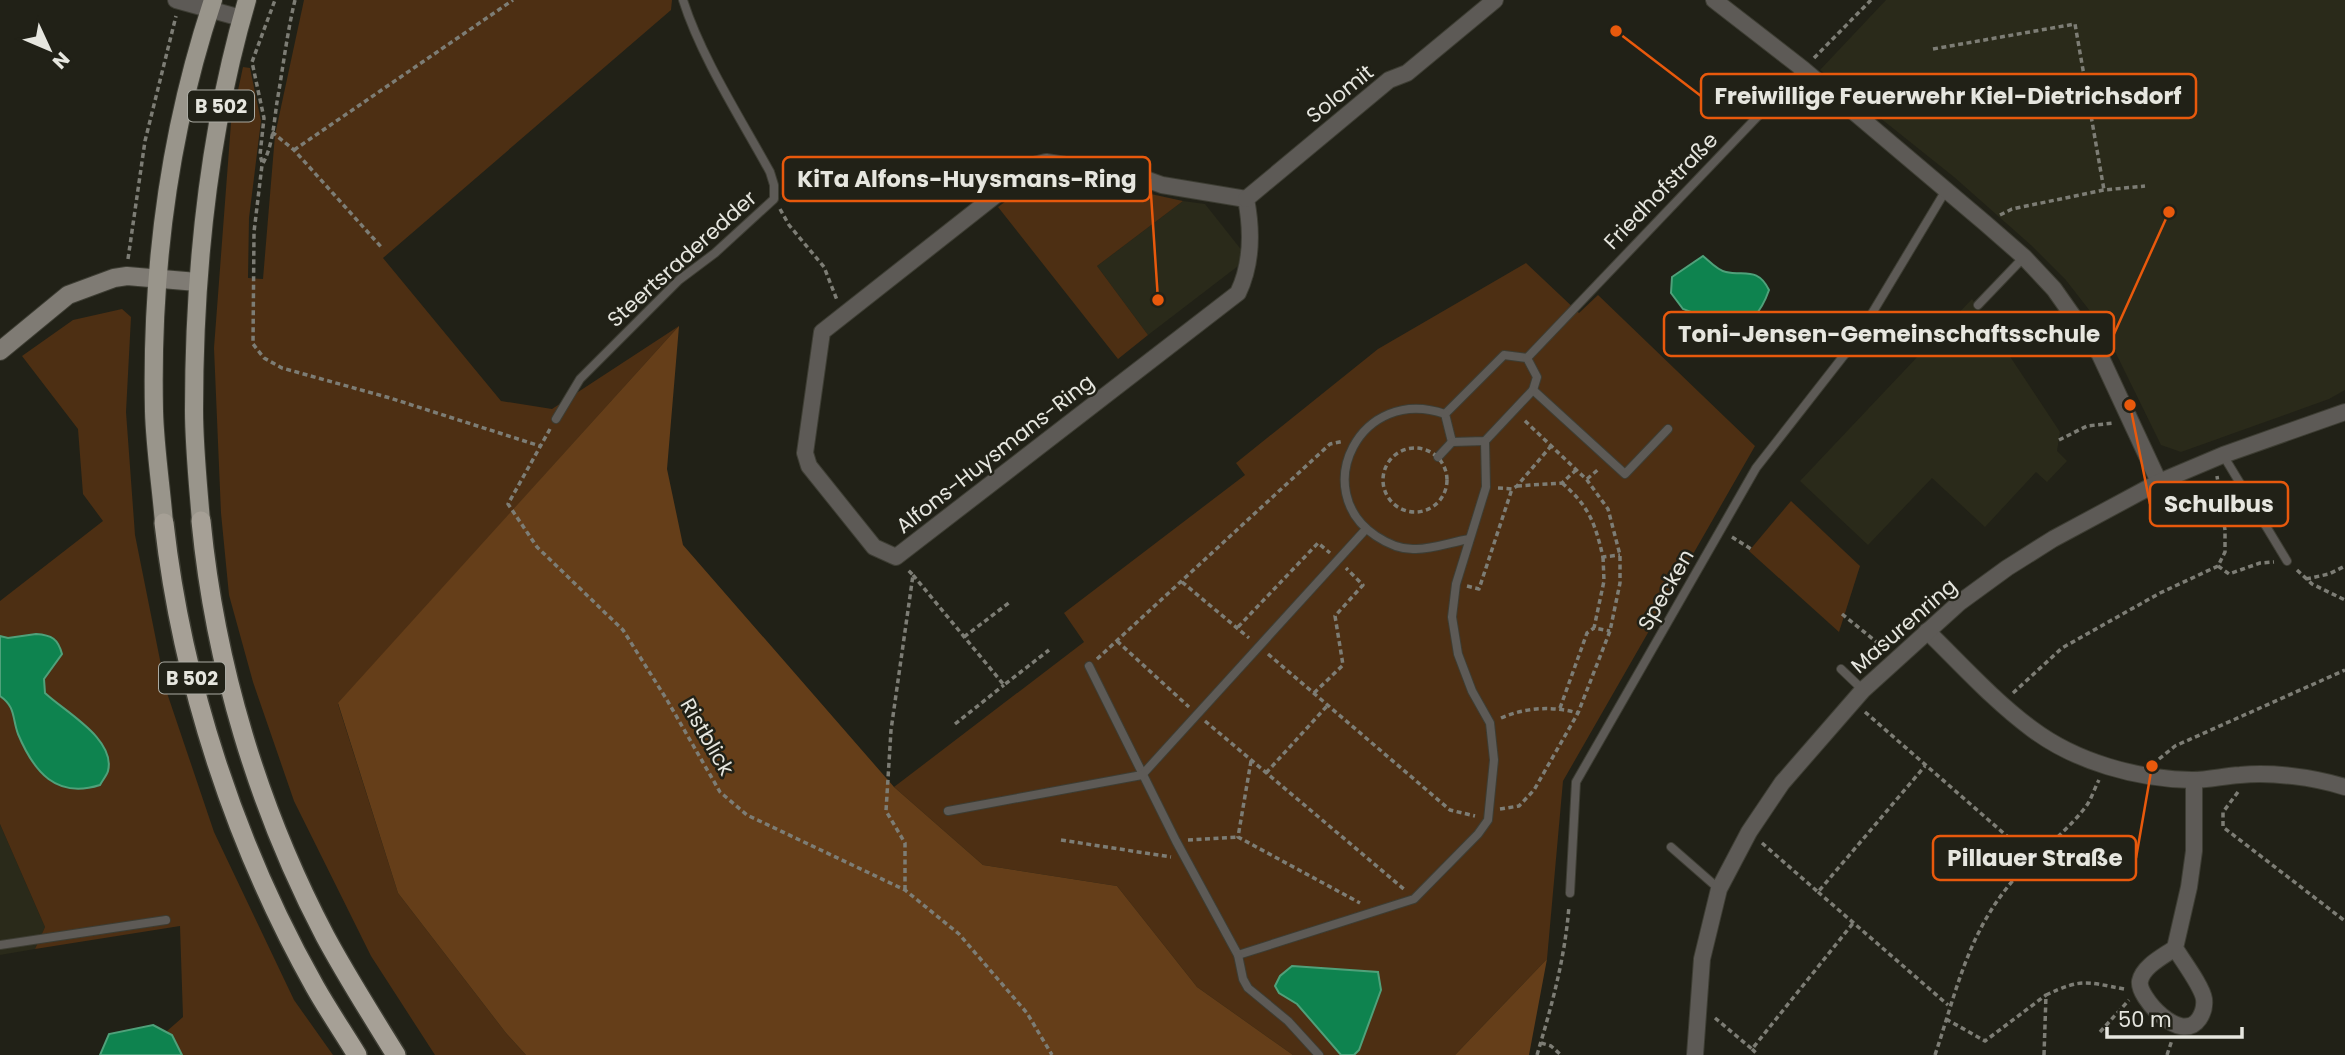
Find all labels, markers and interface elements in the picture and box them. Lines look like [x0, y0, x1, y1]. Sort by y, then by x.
north arrow [14, 14, 84, 84]
text: N [46, 46, 76, 75]
street label: Solomit [1300, 58, 1379, 130]
callout: Freiwillige Feuerwehr Kiel-Dietrichsdorf [1701, 74, 2196, 118]
text: Freiwillige Feuerwehr Kiel-Dietrichsdorf [1714, 80, 2182, 112]
road number: B 502 [188, 90, 254, 122]
street label: Friedhofstraße [1597, 126, 1724, 256]
callout: KiTa Alfons-Huysmans-Ring [783, 157, 1150, 201]
text: KiTa Alfons-Huysmans-Ring [797, 163, 1137, 195]
street label: Steertsraderedder [601, 184, 763, 334]
callout: Toni-Jensen-Gemeinschaftsschule [1664, 312, 2114, 356]
text: Toni-Jensen-Gemeinschaftsschule [1678, 318, 2100, 350]
street label: Alfons-Huysmans-Ring [890, 367, 1100, 540]
callout: Schulbus [2150, 482, 2288, 526]
text: Schulbus [2164, 488, 2274, 520]
street label: Specken [1631, 544, 1701, 636]
street label: Masurenring [1844, 572, 1963, 680]
road number: B 502 [159, 663, 225, 694]
street label: Ristblick [674, 693, 741, 781]
callout: Pillauer Straße [1933, 836, 2136, 880]
text: Pillauer Straße [1947, 842, 2123, 874]
scale bar [2107, 996, 2242, 1040]
text: 50 m [2118, 1005, 2172, 1034]

